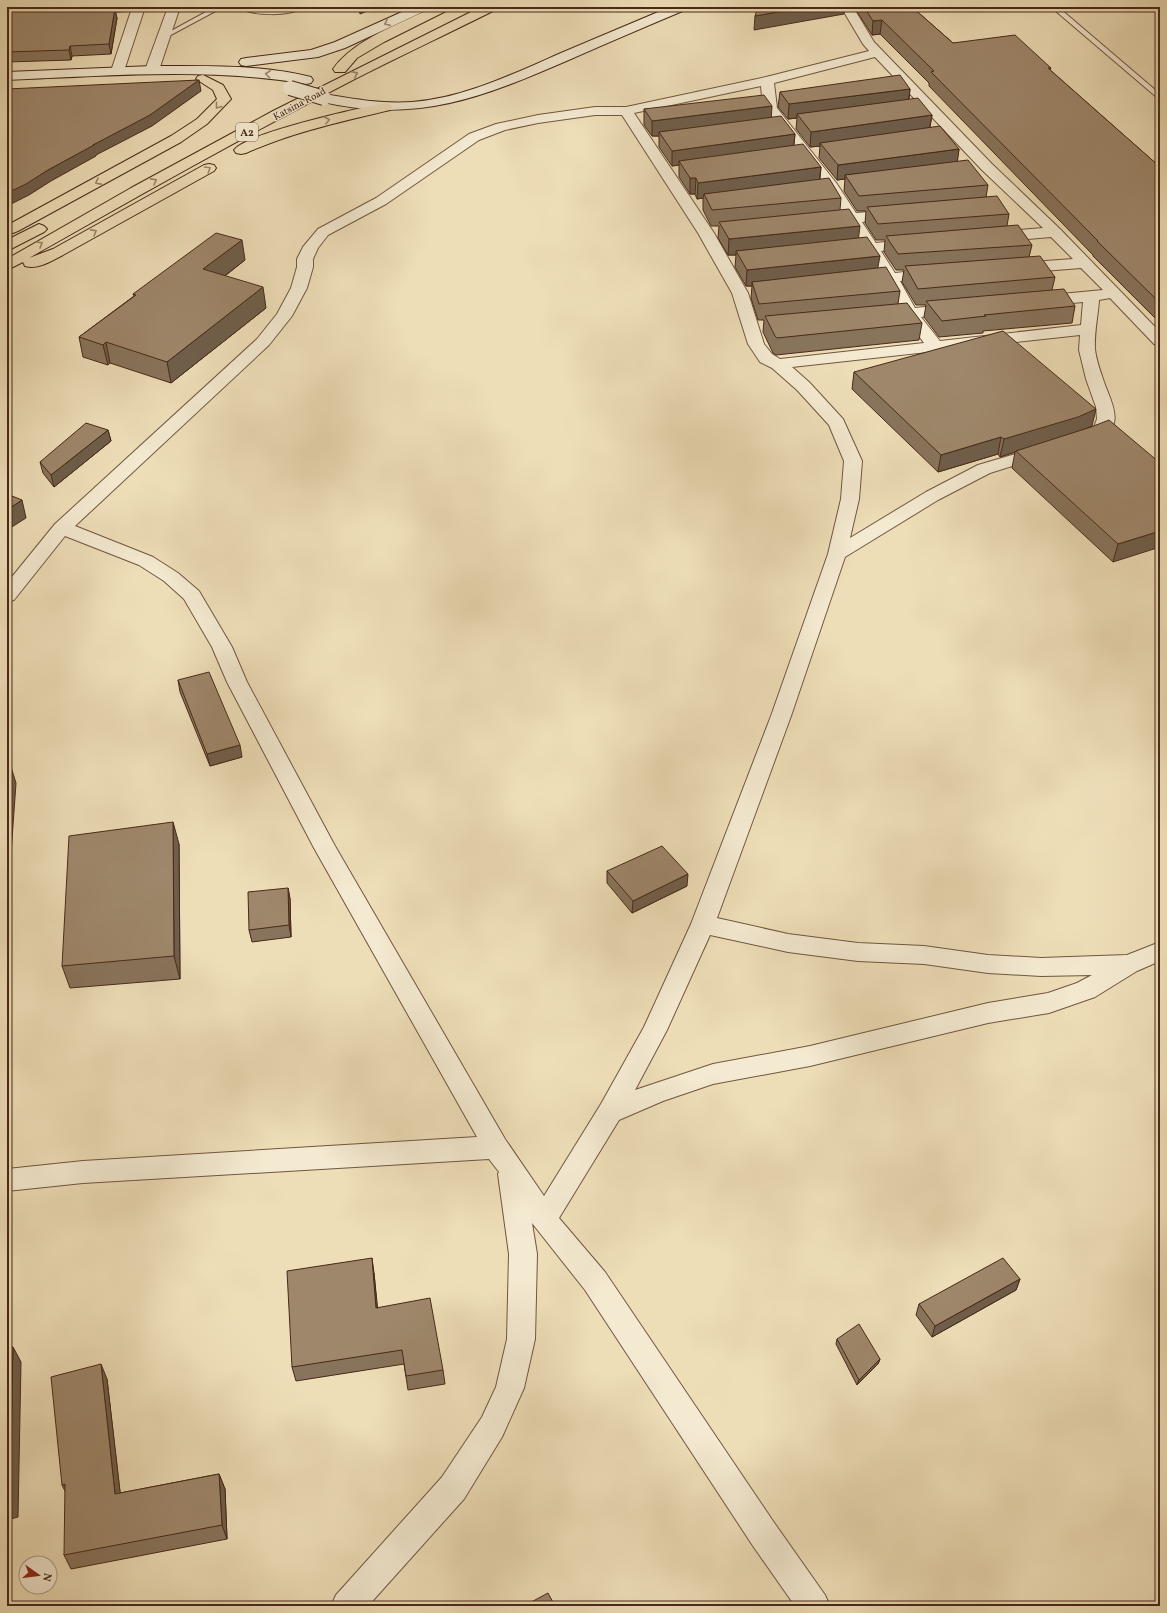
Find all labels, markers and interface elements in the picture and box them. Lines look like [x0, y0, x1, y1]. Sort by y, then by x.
one-way arrow [384, 18, 392, 26]
one-way arrow [265, 70, 271, 79]
one-way arrow [351, 71, 358, 79]
street label: Katsina Road [271, 84, 329, 124]
one-way arrow [216, 101, 223, 108]
one-way arrow [324, 116, 331, 125]
road number: A2 [236, 123, 258, 141]
one-way arrow [204, 166, 211, 173]
one-way arrow [94, 178, 102, 185]
one-way arrow [150, 179, 157, 186]
one-way arrow [90, 229, 97, 237]
one-way arrow [36, 242, 43, 249]
north arrow [18, 1555, 58, 1595]
text: N [38, 1571, 54, 1583]

